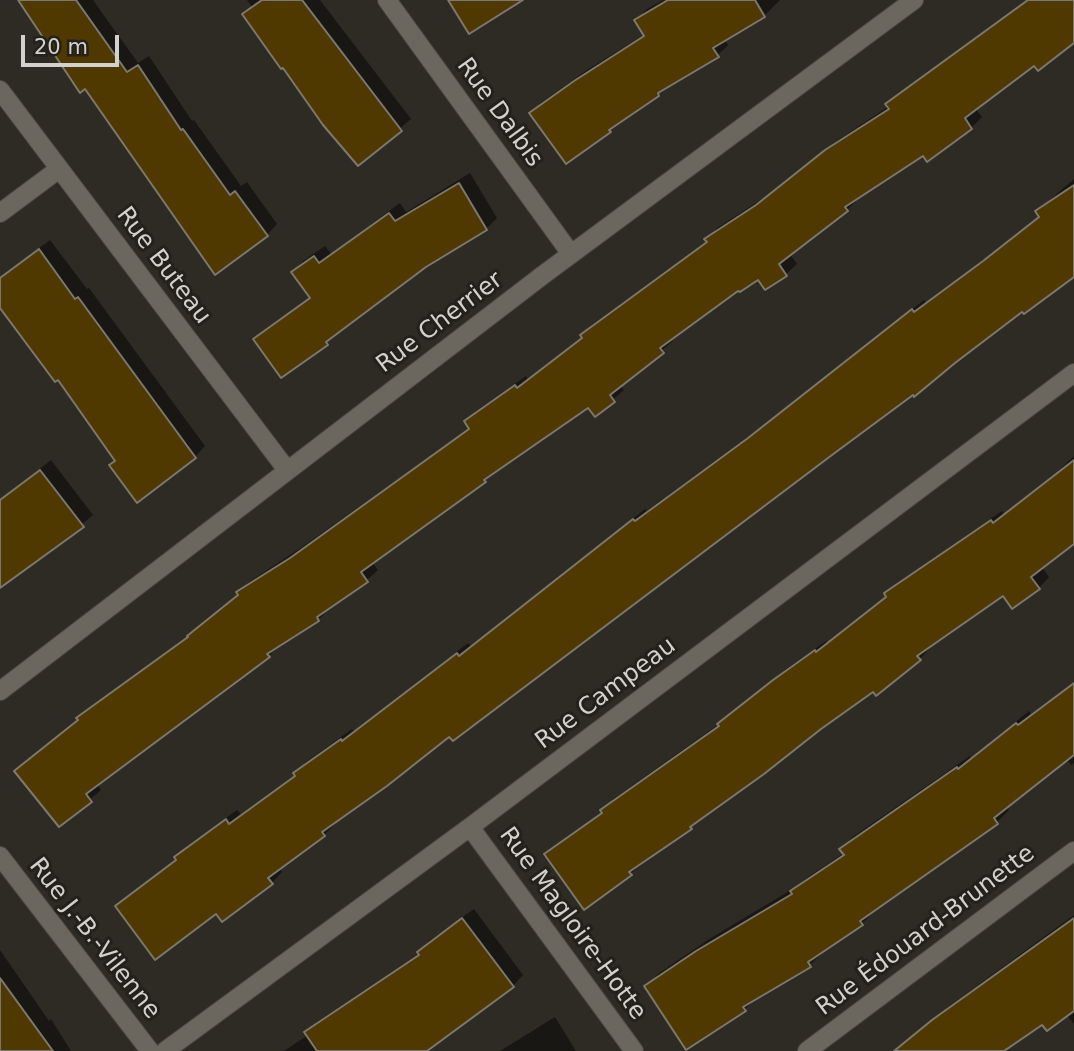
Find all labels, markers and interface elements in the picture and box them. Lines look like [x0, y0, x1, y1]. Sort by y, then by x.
scale bar [24, 21, 122, 65]
text: 20 m [34, 35, 88, 59]
street label: Rue Dalbis [450, 53, 548, 173]
street label: Rue Buteau [110, 202, 216, 330]
street label: Rue Cherrier [371, 266, 509, 380]
street label: Rue Campeau [530, 632, 682, 756]
street label: Rue Magloire-Hotte [492, 822, 652, 1026]
street label: Rue Édouard-Brunette [811, 840, 1041, 1022]
street label: Rue J.-B.-Vilenne [22, 853, 166, 1025]

